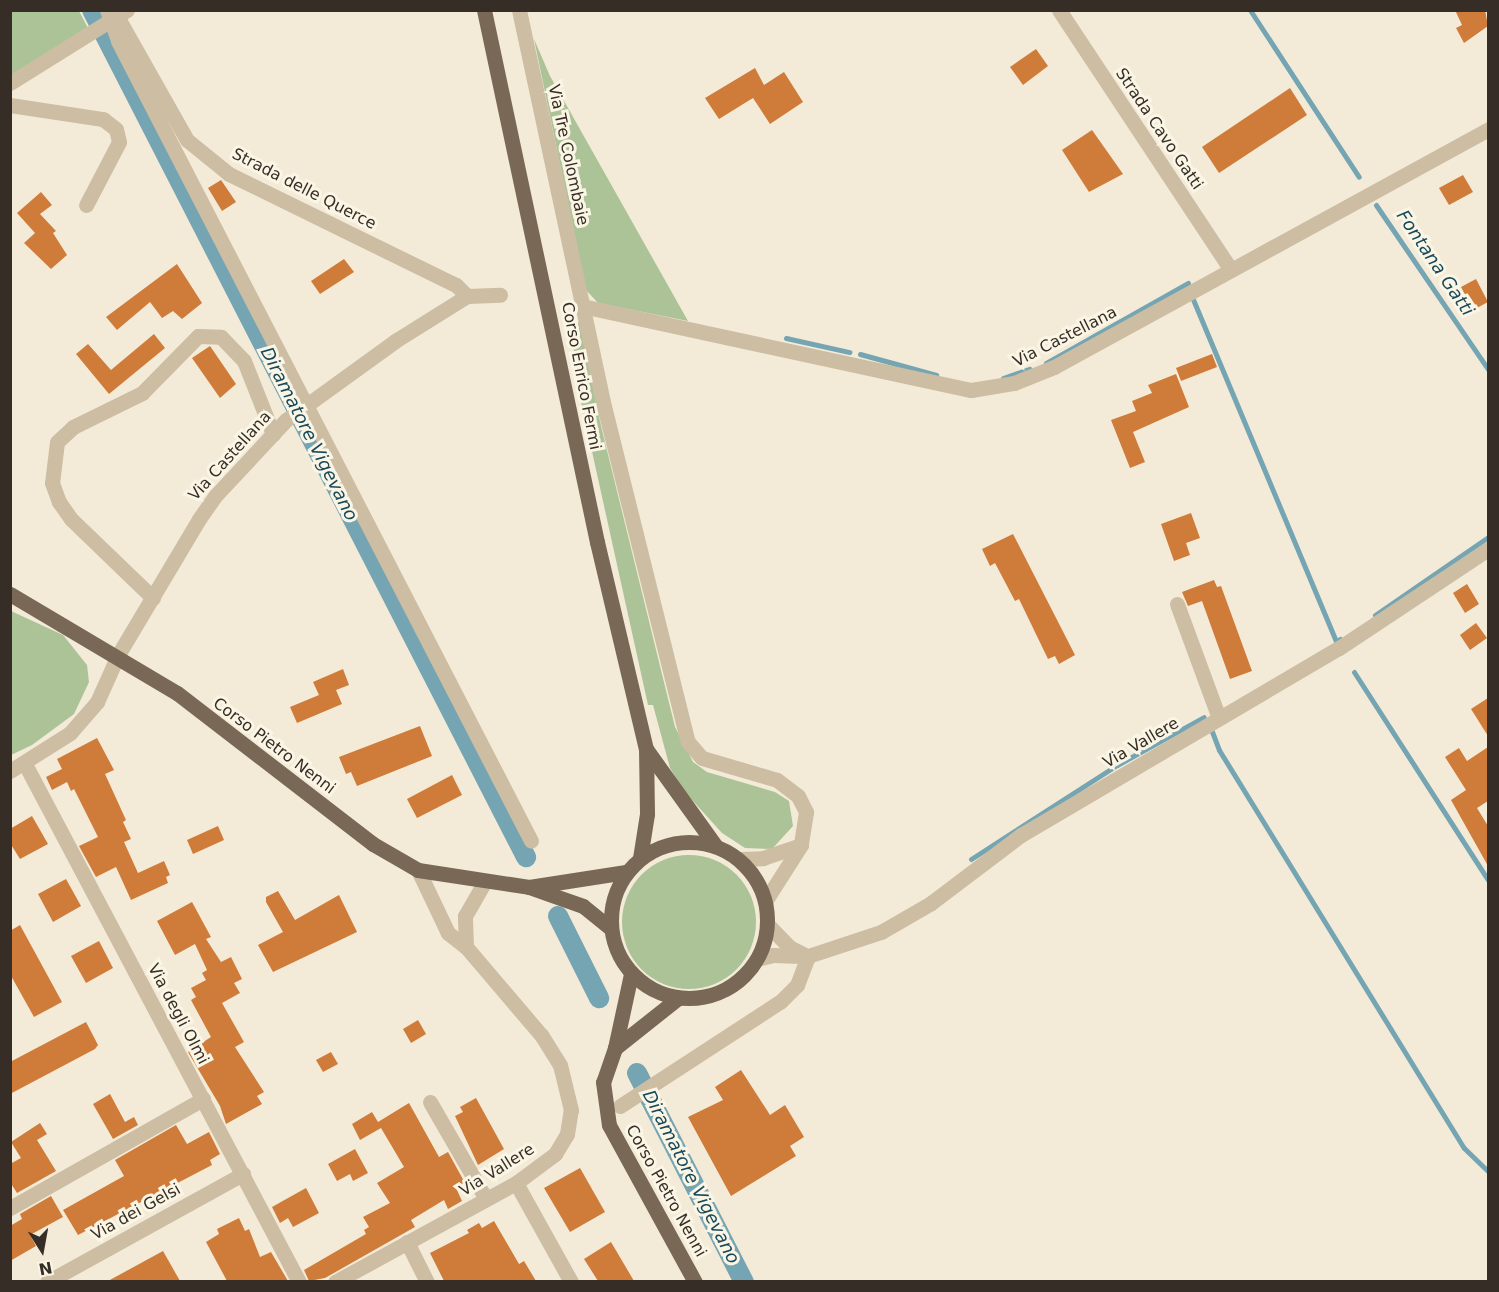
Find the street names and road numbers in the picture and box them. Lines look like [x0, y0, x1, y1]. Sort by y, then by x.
street label: Strada Cavo Gatti [1111, 65, 1207, 193]
street label: Via Tre Colombaie [544, 83, 592, 227]
street label: Strada delle Querce [229, 144, 379, 234]
street label: Corso Enrico Fermi [557, 300, 605, 452]
street label: Via Castellana [1010, 303, 1120, 371]
street label: Via Castellana [185, 407, 275, 505]
street label: Corso Pietro Nenni [209, 694, 339, 798]
street label: Via Vallere [1100, 714, 1182, 772]
street label: Via degli Olmi [143, 960, 213, 1068]
street label: Corso Pietro Nenni [622, 1122, 710, 1260]
street label: Via Vallere [456, 1140, 538, 1200]
street label: Via dei Gelsi [88, 1180, 184, 1244]

